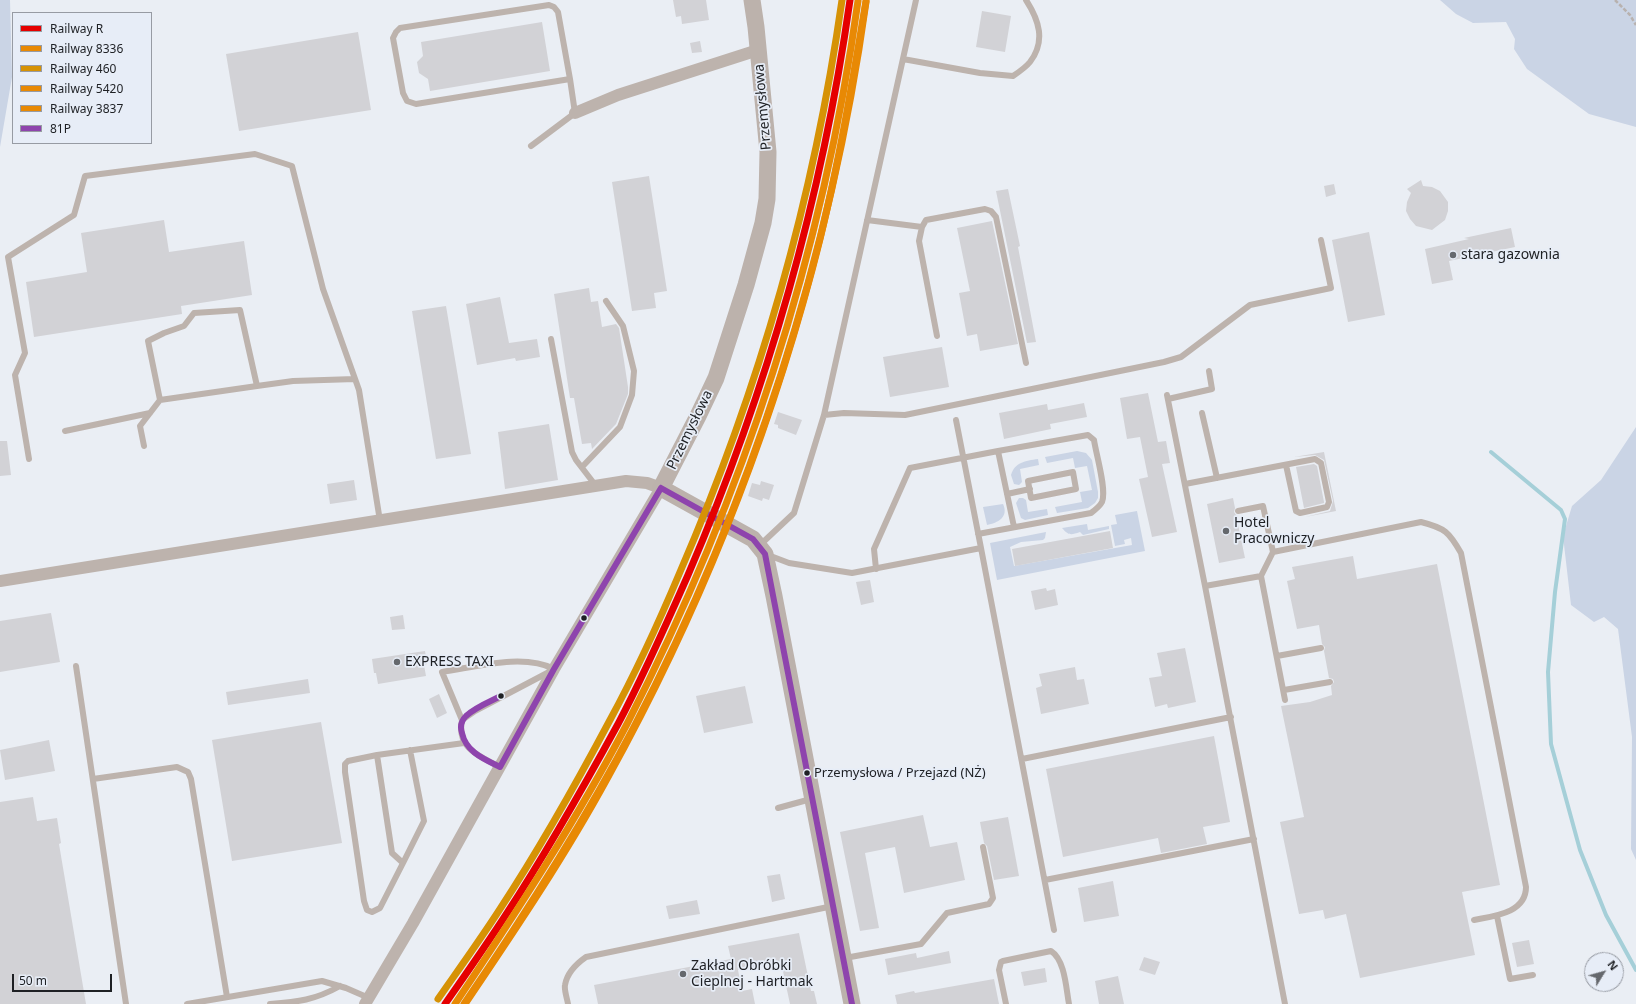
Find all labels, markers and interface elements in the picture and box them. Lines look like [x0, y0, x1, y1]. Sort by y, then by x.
legend [12, 12, 152, 144]
text: Railway R [50, 20, 103, 37]
text: Railway 8336 [50, 40, 123, 57]
text: Railway 460 [50, 60, 116, 77]
street label: Przemysłowa [751, 63, 775, 151]
text: Railway 5420 [50, 80, 123, 97]
text: Railway 3837 [50, 100, 123, 117]
text: 81P [50, 120, 71, 137]
place label: stara gazownia [1461, 247, 1560, 263]
marker: stara gazownia [1448, 250, 1458, 260]
street label: Przemysłowa [664, 388, 716, 472]
place label: Hotel Pracowniczy [1234, 515, 1314, 548]
marker: Hotel Pracowniczy [1221, 526, 1231, 536]
unlabelled marker [579, 613, 589, 623]
place label: EXPRESS TAXI [405, 654, 494, 670]
marker: EXPRESS TAXI [392, 657, 402, 667]
unlabelled marker [496, 691, 506, 701]
place label: Przemysłowa / Przejazd (NŻ) [814, 765, 986, 781]
marker: Przemysłowa / Przejazd (NŻ) [802, 768, 812, 778]
north arrow [1584, 952, 1624, 992]
text: N [1604, 957, 1622, 973]
place label: Zakład Obróbki Cieplnej - Hartmak [691, 958, 813, 990]
scale bar [14, 966, 114, 992]
marker: Zakład Obróbki Cieplnej - Hartmak [678, 969, 688, 979]
text: 50 m [19, 972, 47, 989]

